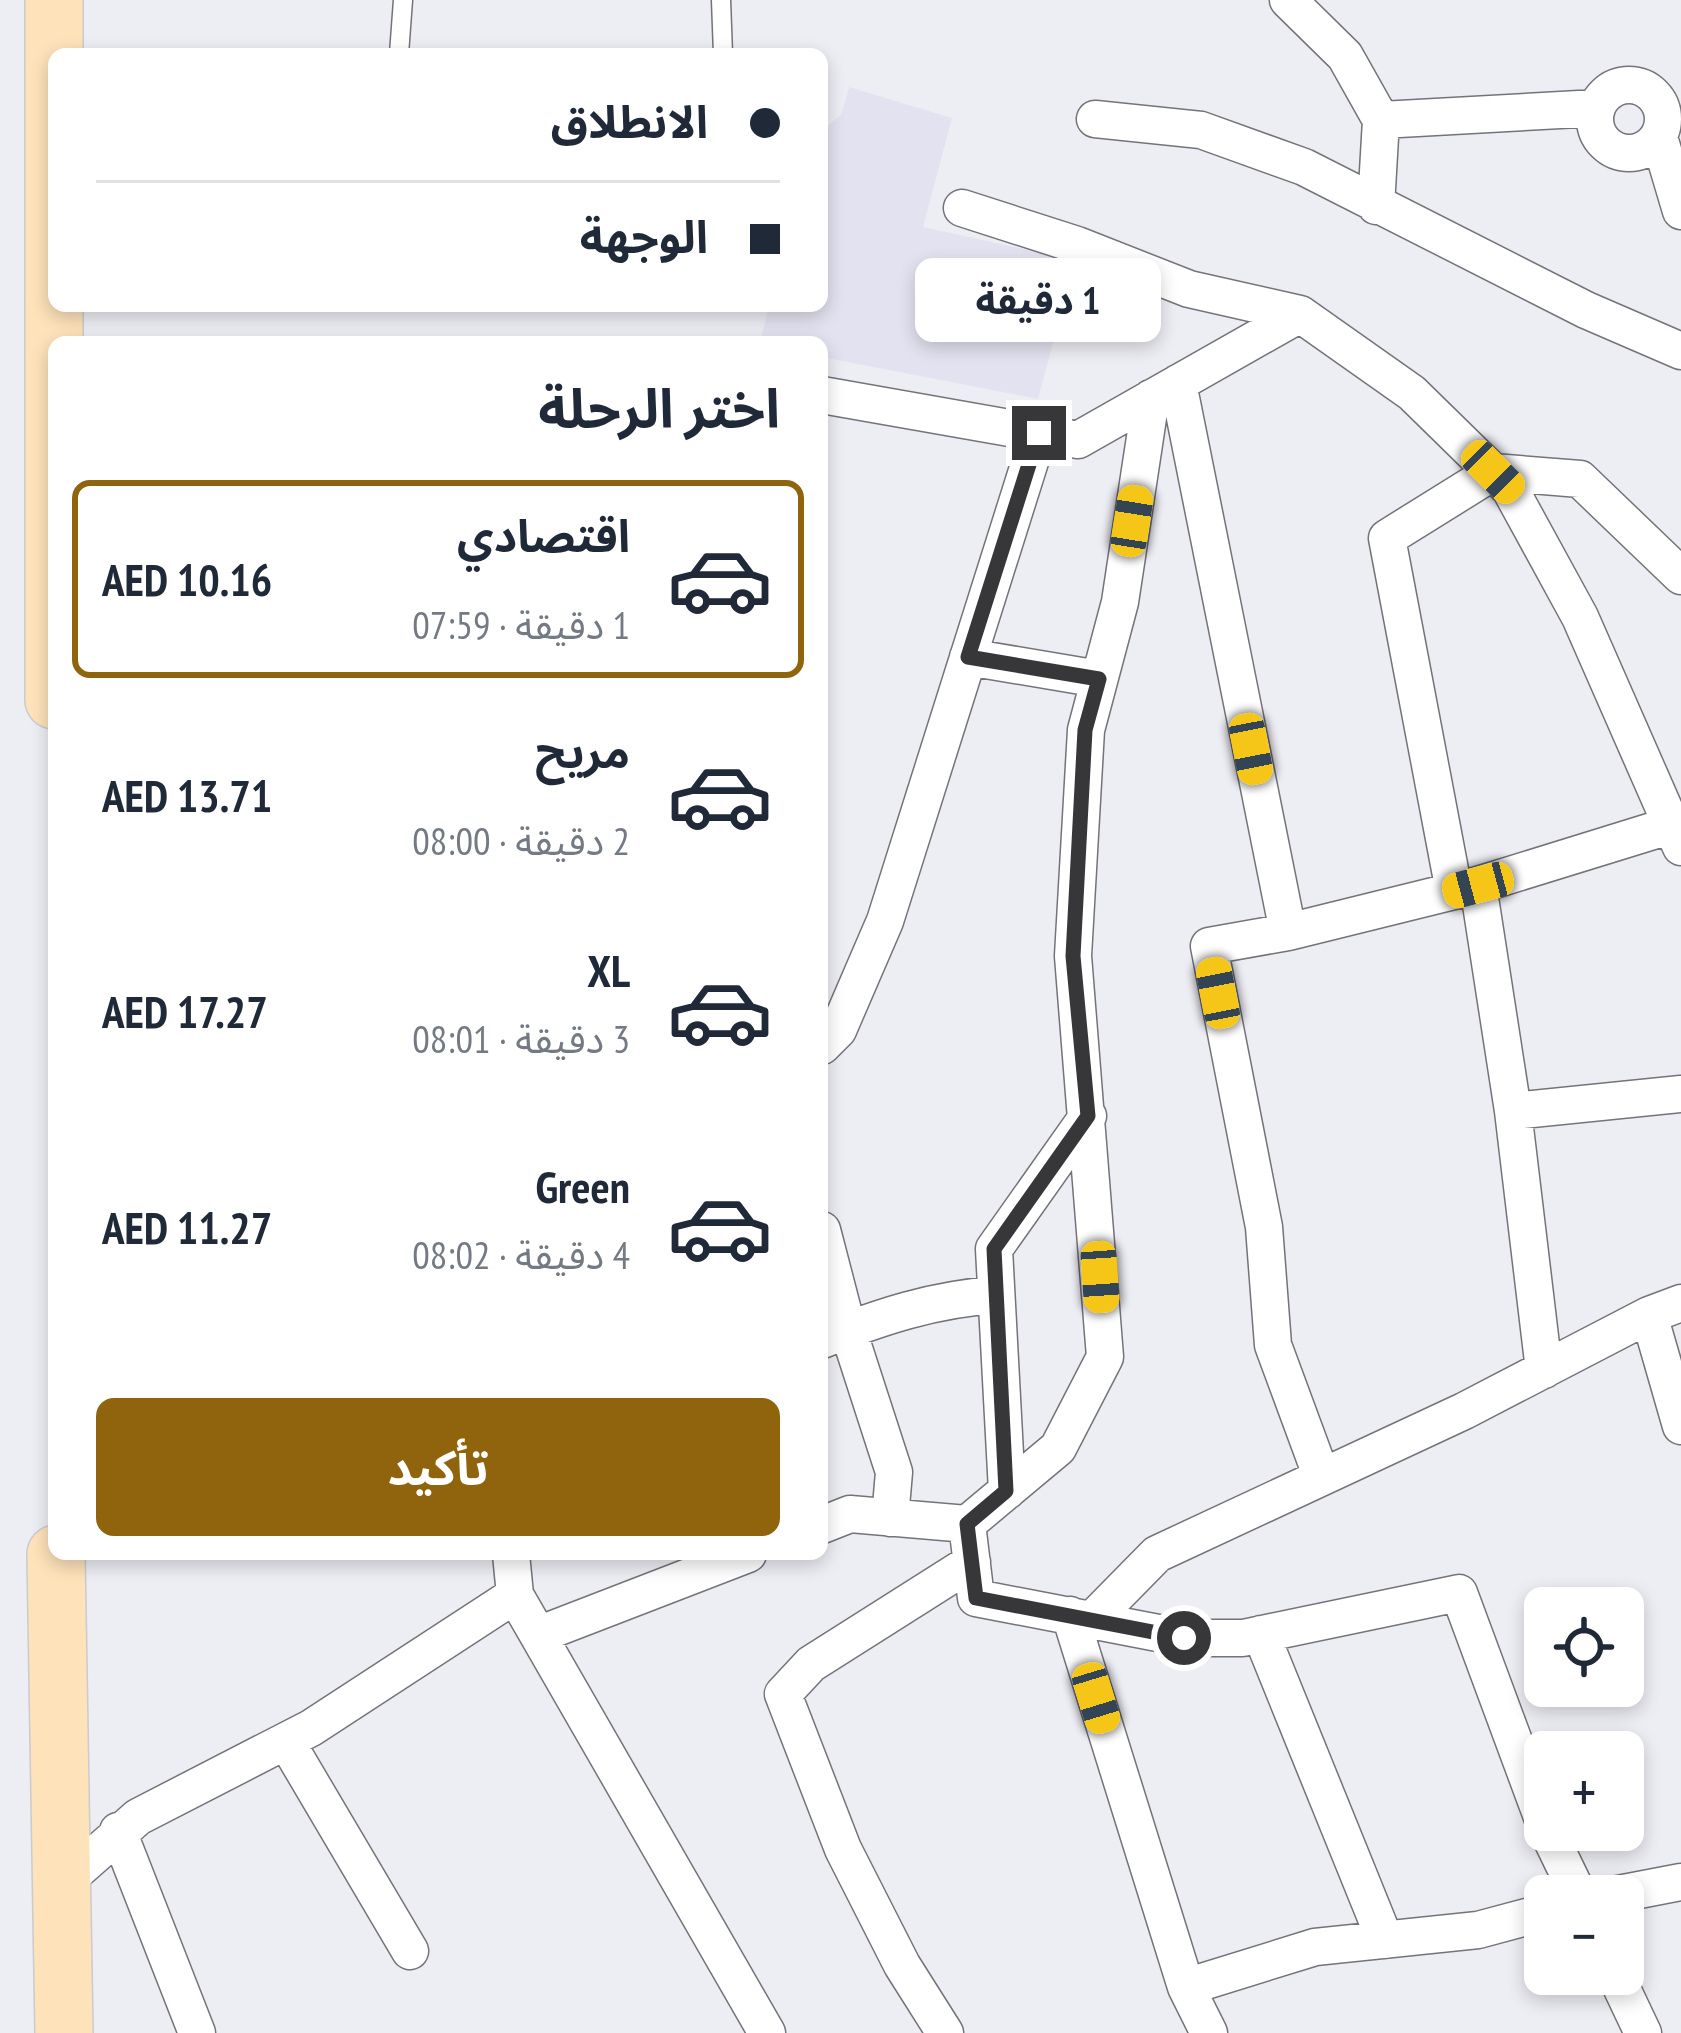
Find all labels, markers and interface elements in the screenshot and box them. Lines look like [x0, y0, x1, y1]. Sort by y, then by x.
text: الانطلاق [551, 92, 708, 150]
text: الوجهة [580, 207, 708, 265]
callout: 1 دقيقة [916, 259, 1162, 343]
text: 1 دقيقة [976, 274, 1100, 325]
text: اختر الرحلة [538, 373, 780, 443]
route end [1012, 406, 1066, 460]
car [1455, 434, 1531, 510]
car [1109, 483, 1155, 559]
text: اقتصادي [457, 506, 630, 564]
icon: car [666, 525, 774, 633]
text: AED 10.16 [102, 550, 272, 608]
text: 1 دقيقة · 07:59 [412, 599, 630, 650]
car [1226, 710, 1276, 788]
text: مريح [535, 722, 630, 780]
icon: car [666, 741, 774, 849]
text: AED 13.71 [102, 766, 272, 824]
text: 2 دقيقة · 08:00 [412, 815, 630, 866]
car [1439, 858, 1517, 912]
text: XL [587, 941, 630, 999]
car [1193, 954, 1243, 1032]
icon: car [666, 957, 774, 1065]
text: AED 17.27 [102, 982, 268, 1040]
text: 3 دقيقة · 08:01 [412, 1013, 630, 1064]
text: Green [535, 1157, 630, 1215]
icon: car [666, 1173, 774, 1281]
text: AED 11.27 [102, 1198, 272, 1256]
text: 4 دقيقة · 08:02 [412, 1229, 630, 1280]
car [1080, 1240, 1120, 1314]
button: تأكيد [96, 1398, 780, 1536]
map controls [1524, 1587, 1644, 1995]
button: locate [1524, 1587, 1644, 1707]
route start [1157, 1611, 1211, 1665]
car [1068, 1658, 1124, 1738]
button: + [1524, 1731, 1644, 1851]
button: − [1524, 1875, 1644, 1995]

